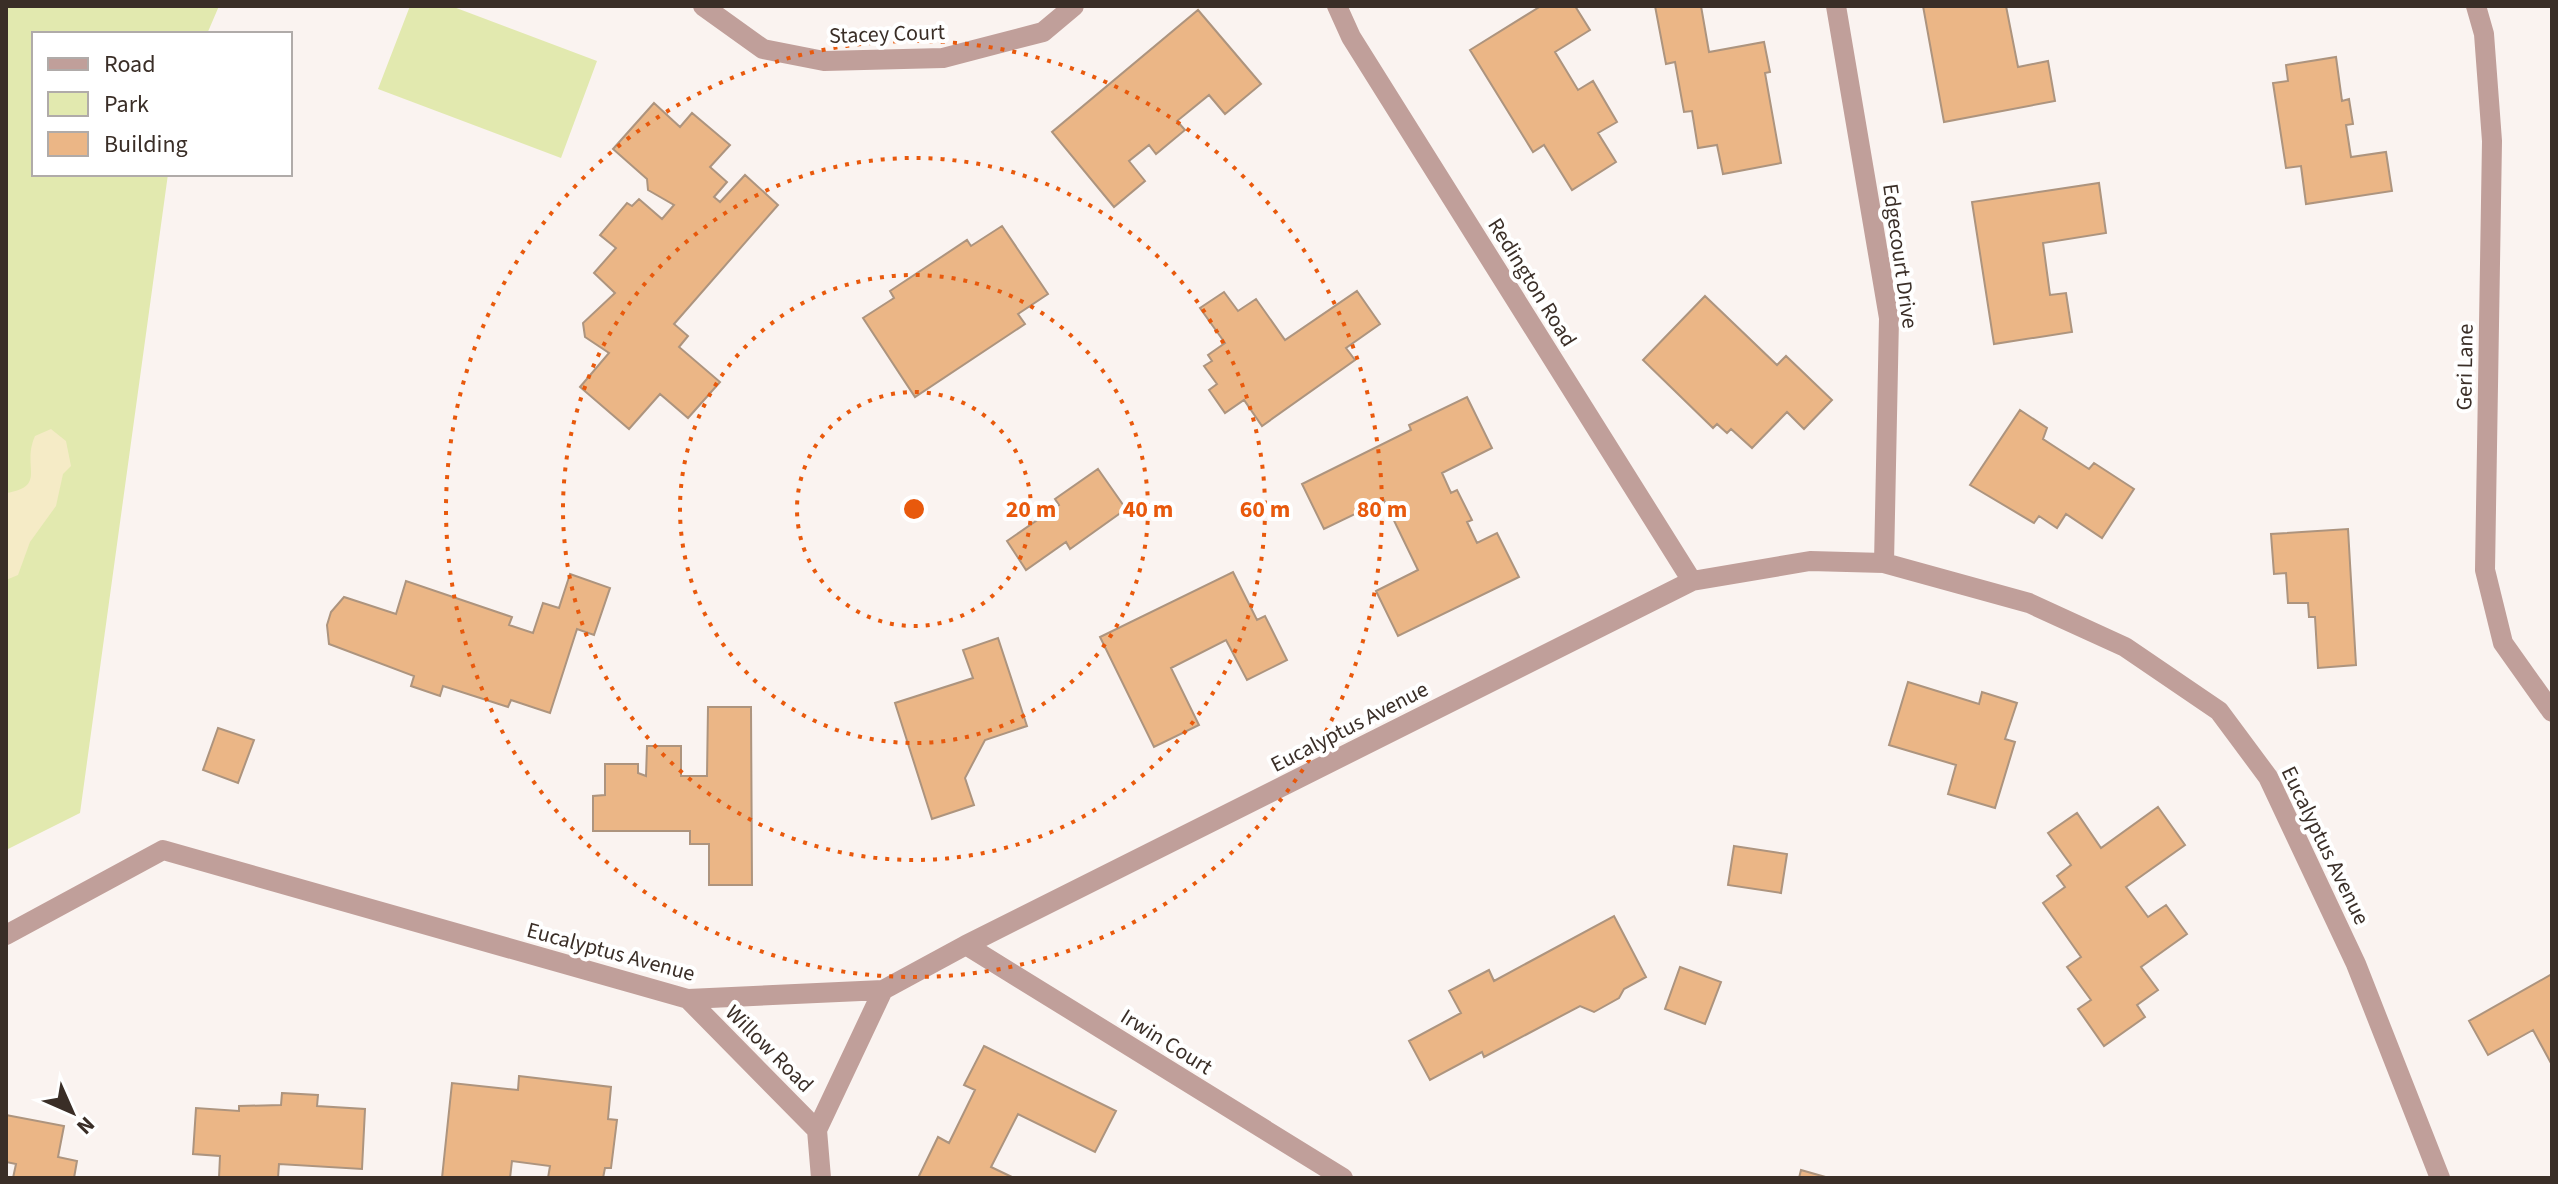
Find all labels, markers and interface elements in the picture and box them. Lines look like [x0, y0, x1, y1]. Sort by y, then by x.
street label: Stacey Court [828, 16, 946, 52]
legend [32, 32, 292, 176]
text: Road [104, 47, 156, 82]
text: Park [104, 87, 149, 122]
text: Building [104, 127, 188, 162]
street label: Edgecourt Drive [1874, 182, 1926, 331]
street label: Redington Road [1480, 212, 1585, 353]
street label: Geri Lane [2448, 323, 2482, 411]
text: 20 m [1006, 492, 1056, 527]
text: 40 m [1123, 492, 1173, 527]
text: 60 m [1240, 492, 1290, 527]
text: 80 m [1357, 492, 1407, 527]
centre of rings [900, 495, 928, 523]
street label: Eucalyptus Avenue [1265, 673, 1434, 780]
street label: Eucalyptus Avenue [2273, 761, 2377, 930]
street label: Eucalyptus Avenue [523, 914, 699, 990]
street label: Willow Road [718, 997, 821, 1100]
street label: Irwin Court [1114, 1001, 1219, 1083]
north arrow [32, 1072, 112, 1152]
text: N [69, 1109, 102, 1142]

